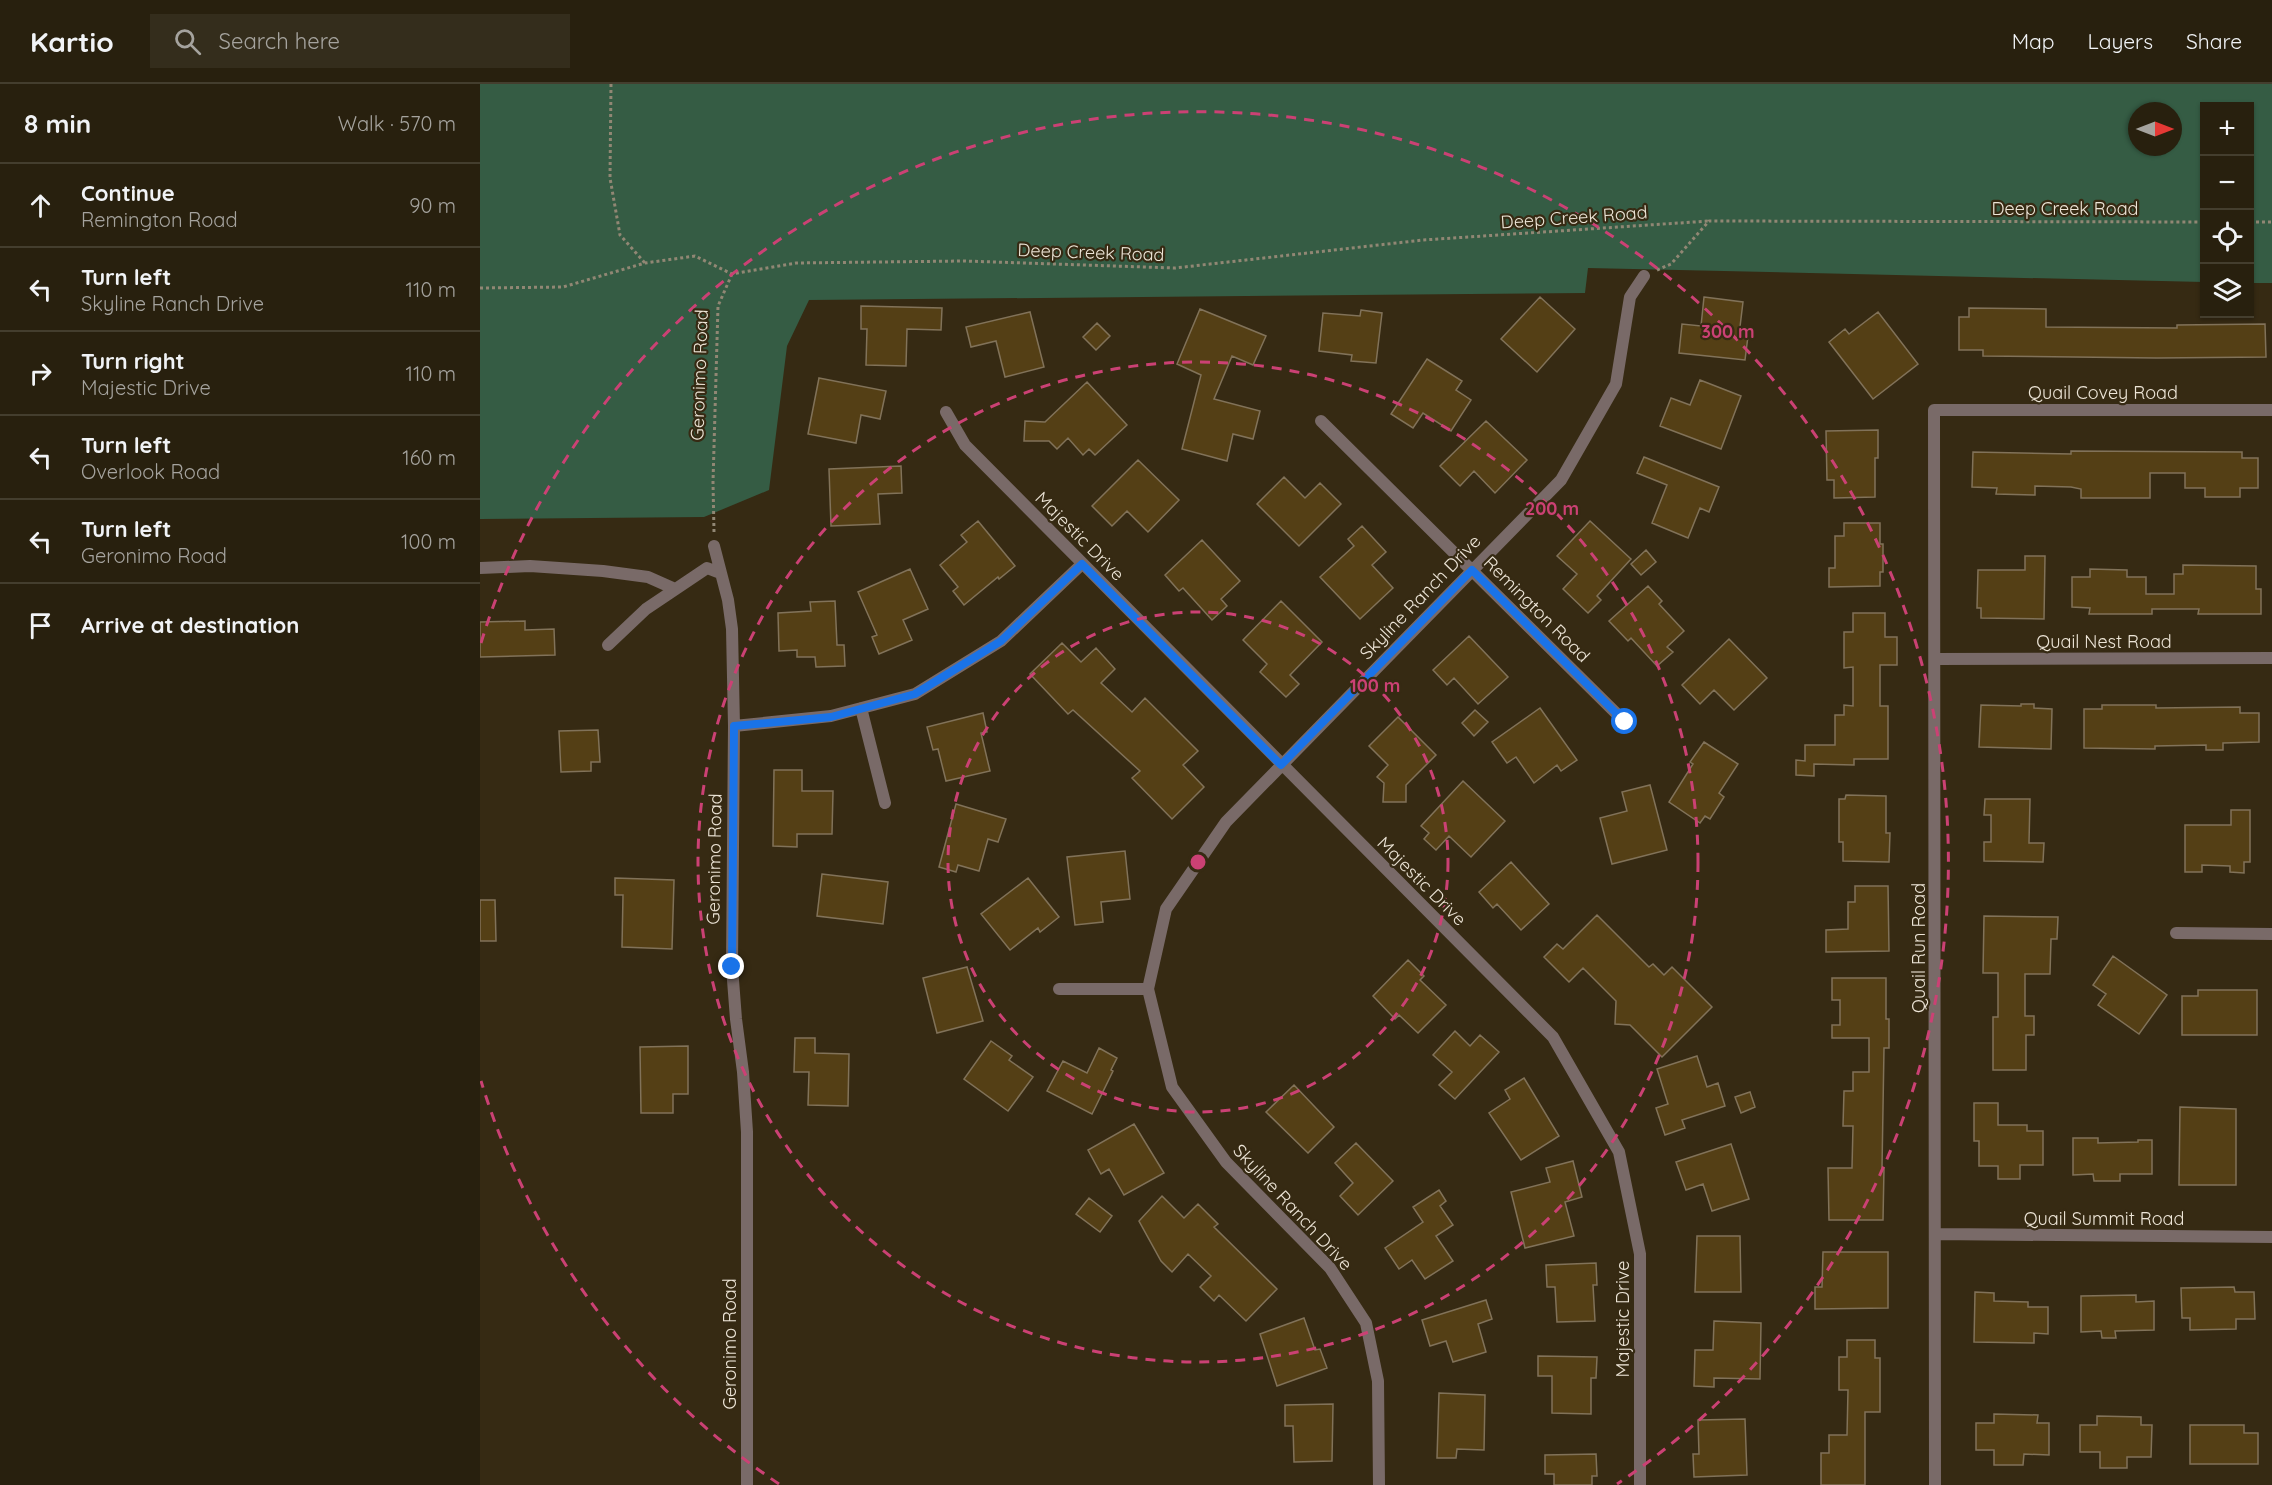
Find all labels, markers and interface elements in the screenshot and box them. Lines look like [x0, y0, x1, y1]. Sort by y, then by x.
search box [150, 14, 570, 68]
text: Kartio [30, 24, 114, 59]
icon: search [171, 25, 204, 58]
text: Search here [219, 27, 340, 55]
text: Map [2012, 28, 2055, 54]
text: Layers [2088, 28, 2153, 54]
text: Share [2186, 28, 2242, 54]
north arrow [2128, 102, 2182, 156]
map controls [2200, 102, 2254, 318]
button: + [2200, 102, 2254, 156]
text: 8 min [24, 107, 91, 140]
text: Walk · 570 m [338, 111, 456, 136]
button: − [2200, 156, 2254, 210]
text: Continue [81, 179, 175, 207]
icon: ahead [24, 189, 57, 222]
text: 90 m [409, 193, 456, 218]
street label: Deep Creek Road [1991, 197, 2139, 220]
street label: Deep Creek Road [1500, 200, 1648, 234]
text: Remington Road [81, 207, 238, 232]
button: locate [2200, 210, 2254, 264]
street label: Deep Creek Road [1017, 238, 1165, 266]
text: Turn left [81, 263, 171, 291]
button: layers [2200, 264, 2254, 318]
icon: left [24, 273, 57, 306]
text: 110 m [406, 277, 456, 302]
text: Skyline Ranch Drive [81, 291, 264, 316]
street label: Geronimo Road [685, 309, 713, 441]
text: 300 m [1701, 320, 1755, 343]
text: Turn right [81, 347, 185, 375]
icon: right [24, 357, 57, 390]
text: 110 m [406, 361, 456, 386]
text: Majestic Drive [81, 375, 211, 400]
street label: Quail Covey Road [2028, 381, 2178, 404]
text: Turn left [81, 431, 171, 459]
icon: left [24, 441, 57, 474]
text: 160 m [402, 445, 456, 470]
text: Overlook Road [81, 459, 220, 484]
street label: Majestic Drive [1031, 487, 1129, 585]
text: 200 m [1525, 497, 1579, 520]
text: Turn left [81, 515, 171, 543]
icon: left [24, 525, 57, 558]
text: 100 m [401, 529, 456, 554]
street label: Skyline Ranch Drive [1355, 530, 1485, 664]
text: Geronimo Road [81, 543, 227, 568]
street label: Remington Road [1479, 551, 1595, 667]
icon: arrive [24, 609, 57, 642]
text: Arrive at destination [81, 611, 299, 639]
street label: Quail Nest Road [2036, 630, 2172, 653]
text: 100 m [1350, 674, 1400, 697]
route start [1611, 708, 1637, 734]
street label: Geronimo Road [701, 793, 727, 925]
street label: Majestic Drive [1373, 832, 1471, 930]
centre of rings [1188, 852, 1208, 872]
street label: Quail Run Road [1907, 883, 1930, 1013]
route end [718, 953, 744, 979]
street label: Skyline Ranch Drive [1228, 1139, 1358, 1275]
street label: Quail Summit Road [2024, 1207, 2184, 1230]
street label: Majestic Drive [1611, 1261, 1634, 1377]
street label: Geronimo Road [718, 1278, 741, 1410]

